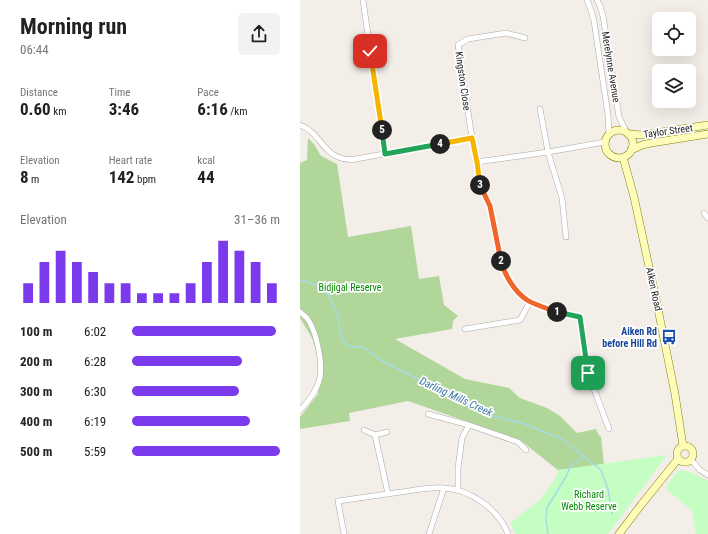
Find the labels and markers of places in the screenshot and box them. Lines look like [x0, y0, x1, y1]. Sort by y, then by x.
pin [353, 34, 387, 68]
pin: 5 [372, 120, 392, 140]
pin: 4 [430, 134, 450, 154]
pin: 3 [470, 175, 490, 195]
pin: 2 [491, 251, 511, 271]
pin: 1 [547, 302, 567, 322]
place label: Aiken Rd before Hill Rd [602, 326, 657, 349]
bus stop icon: Aiken Rd before Hill Rd [660, 328, 678, 346]
pin [571, 356, 605, 390]

